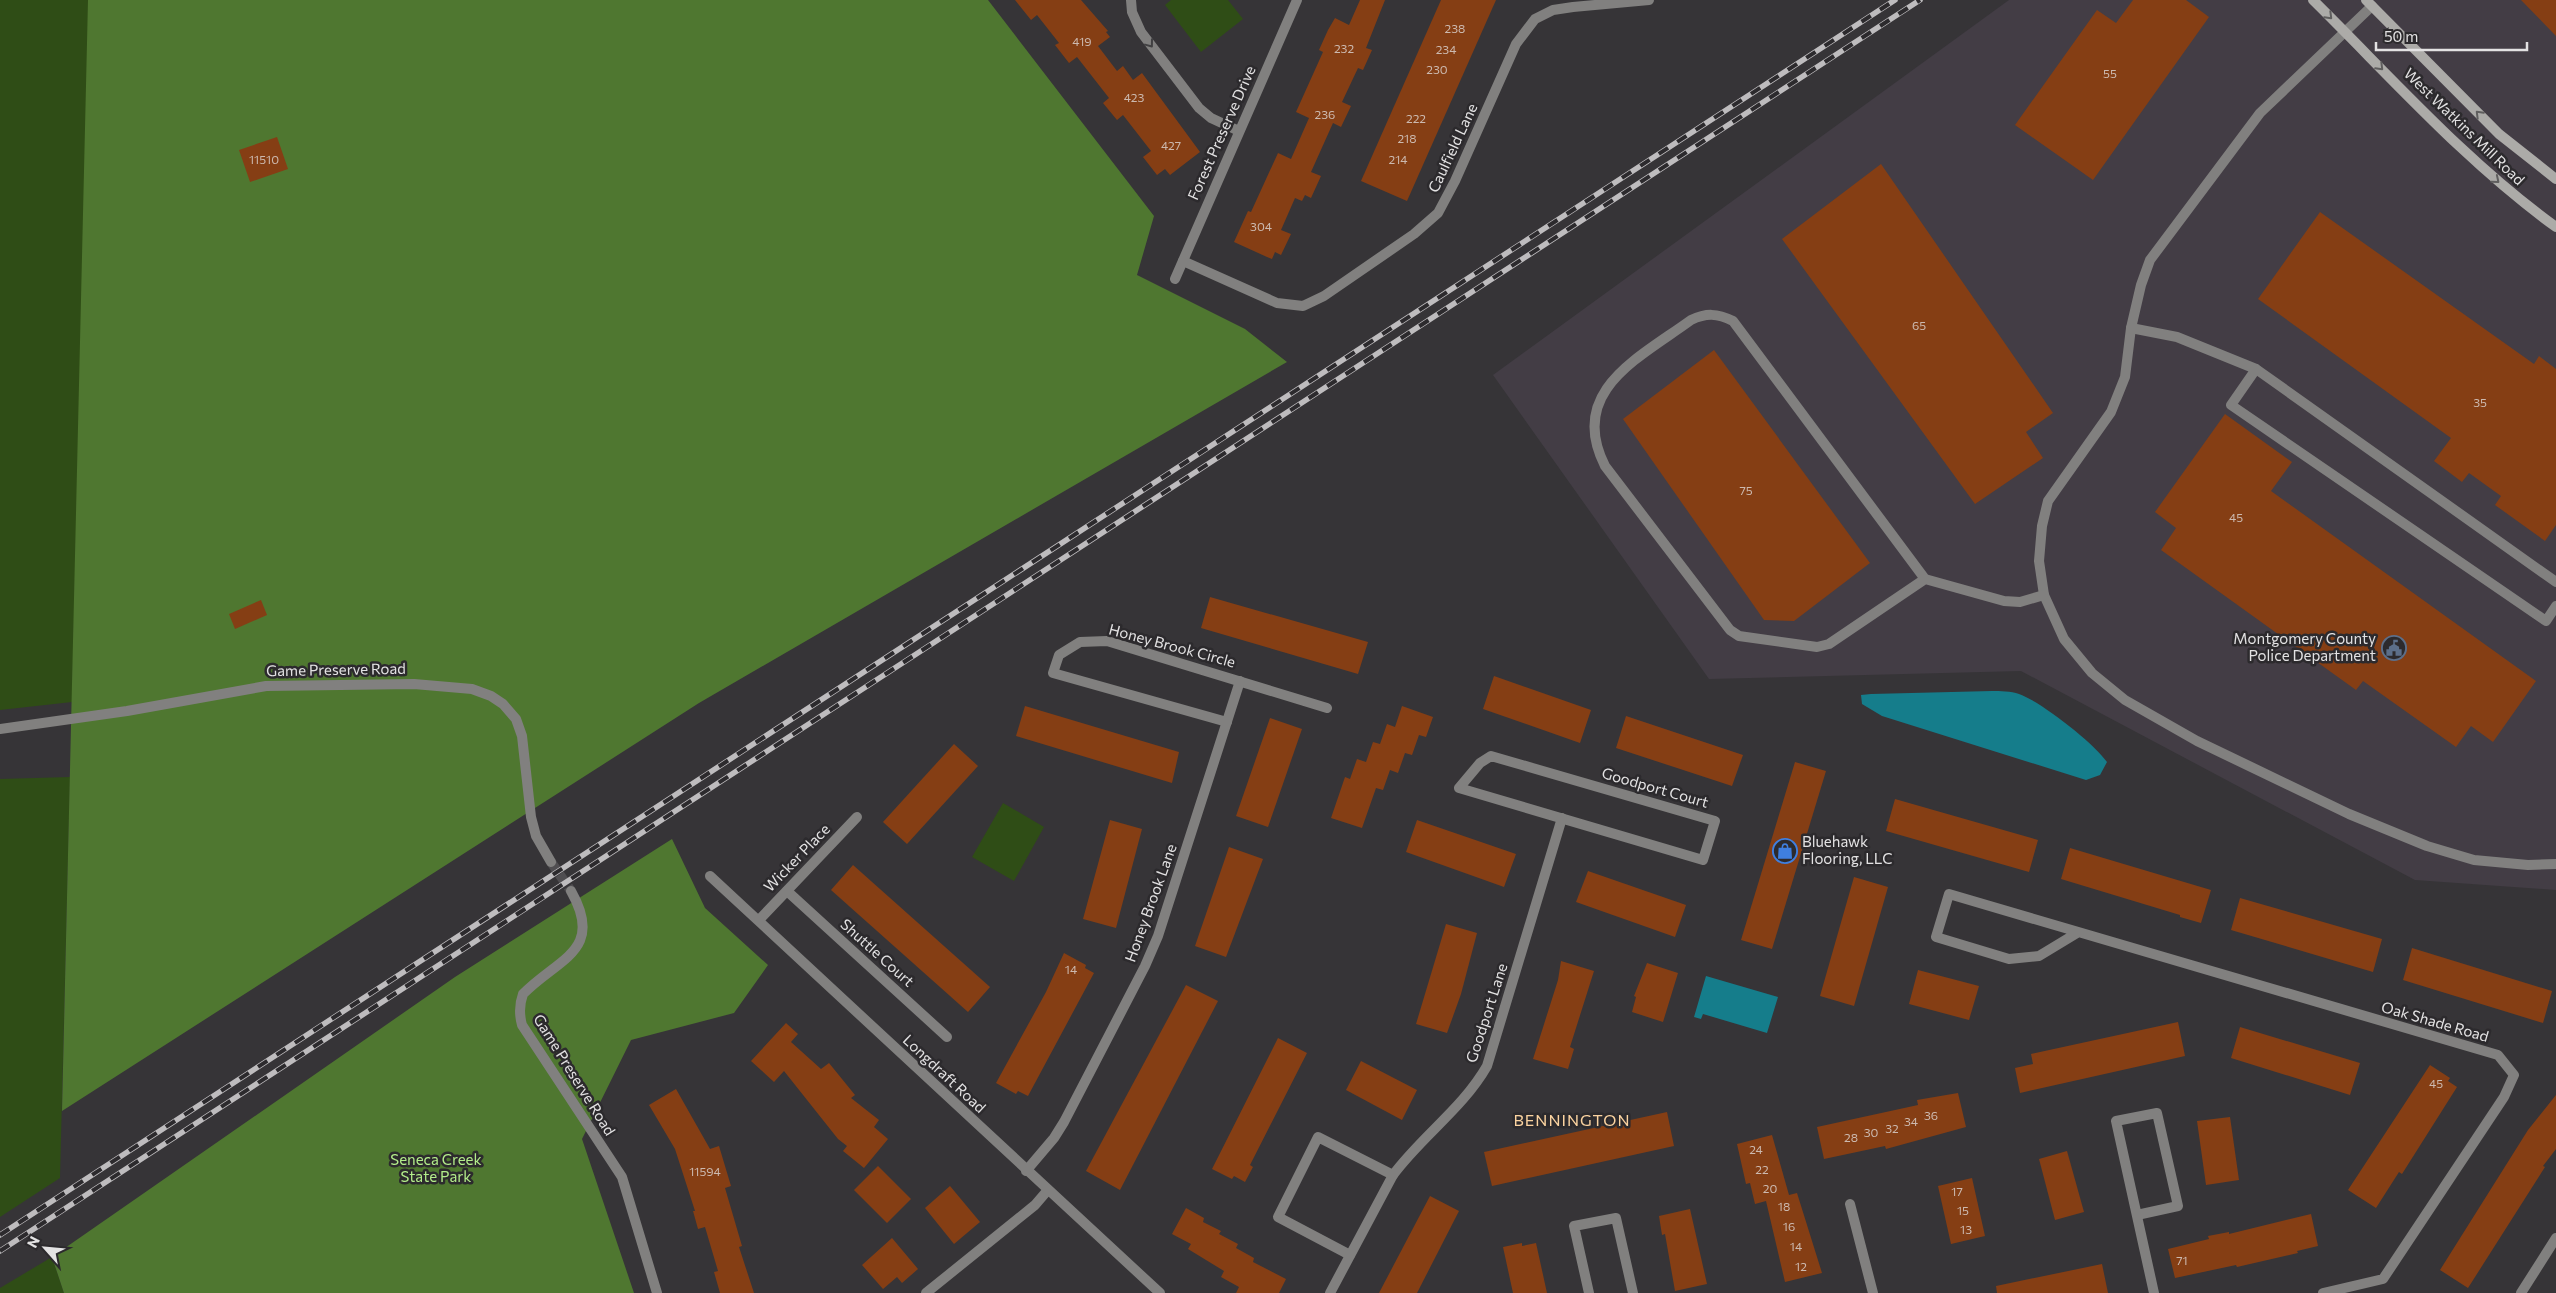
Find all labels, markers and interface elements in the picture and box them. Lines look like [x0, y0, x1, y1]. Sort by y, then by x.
one-way arrow [2323, 10, 2332, 19]
scale bar [2376, 20, 2527, 52]
house number: 238 [1445, 21, 1465, 35]
text: 50 m [2384, 27, 2418, 45]
house number: 419 [1072, 34, 1092, 48]
one-way arrow [1144, 38, 1152, 47]
house number: 232 [1334, 41, 1354, 55]
house number: 234 [1436, 42, 1456, 56]
one-way arrow [2374, 61, 2383, 70]
house number: 230 [1426, 62, 1448, 76]
street label: Forest Preserve Drive [1183, 63, 1259, 202]
street label: West Watkins Mill Road [2401, 64, 2529, 189]
house number: 55 [2103, 66, 2117, 80]
house number: 423 [1124, 90, 1144, 104]
street label: Caulfield Lane [1424, 100, 1481, 195]
house number: 236 [1315, 107, 1335, 121]
one-way arrow [2476, 110, 2485, 119]
house number: 222 [1406, 111, 1426, 125]
house number: 218 [1397, 131, 1417, 145]
house number: 427 [1161, 138, 1181, 152]
house number: 11510 [249, 152, 279, 166]
house number: 214 [1389, 152, 1407, 166]
one-way arrow [2490, 175, 2499, 184]
house number: 304 [1250, 219, 1272, 233]
house number: 65 [1912, 318, 1926, 332]
house number: 35 [2473, 395, 2487, 409]
house number: 75 [1739, 483, 1753, 497]
house number: 45 [2229, 510, 2243, 524]
street label: Honey Brook Circle [1107, 619, 1238, 671]
place label: Montgomery County Police Department [2233, 629, 2376, 664]
public building icon: Montgomery County Police Department [2381, 635, 2407, 661]
street label: Game Preserve Road [266, 659, 406, 679]
street label: Goodport Court [1600, 763, 1711, 811]
street label: Wicker Place [759, 820, 833, 895]
place label: Bluehawk Flooring, LLC [1802, 832, 1892, 867]
shop icon: Bluehawk Flooring, LLC [1772, 838, 1798, 864]
street label: Honey Brook Lane [1120, 841, 1180, 964]
street label: Shuttle Court [837, 915, 918, 990]
street label: Goodport Lane [1462, 961, 1511, 1065]
house number: 14 [1065, 962, 1077, 976]
street label: Oak Shade Road [2380, 997, 2491, 1045]
street label: Game Preserve Road [530, 1010, 620, 1138]
street label: Longdraft Road [900, 1030, 990, 1116]
house number: 45 [2429, 1076, 2443, 1090]
house number: 36 [1924, 1108, 1938, 1122]
district label: BENNINGTON [1514, 1110, 1630, 1129]
house number: 34 [1904, 1114, 1918, 1128]
house number: 32 [1885, 1121, 1899, 1135]
house number: 30 [1864, 1125, 1879, 1139]
house number: 28 [1844, 1130, 1858, 1144]
house number: 24 [1749, 1142, 1763, 1156]
park label: Seneca Creek State Park [390, 1150, 482, 1185]
house number: 22 [1755, 1162, 1769, 1176]
house number: 11594 [689, 1164, 721, 1178]
house number: 20 [1763, 1181, 1777, 1195]
house number: 17 [1951, 1184, 1963, 1198]
house number: 18 [1778, 1199, 1790, 1213]
house number: 15 [1957, 1203, 1969, 1217]
house number: 16 [1783, 1219, 1795, 1233]
house number: 13 [1960, 1222, 1972, 1236]
north arrow [20, 1223, 70, 1273]
text: N [23, 1233, 43, 1250]
house number: 14 [1790, 1239, 1802, 1253]
house number: 71 [2176, 1253, 2188, 1267]
house number: 12 [1795, 1259, 1807, 1273]

